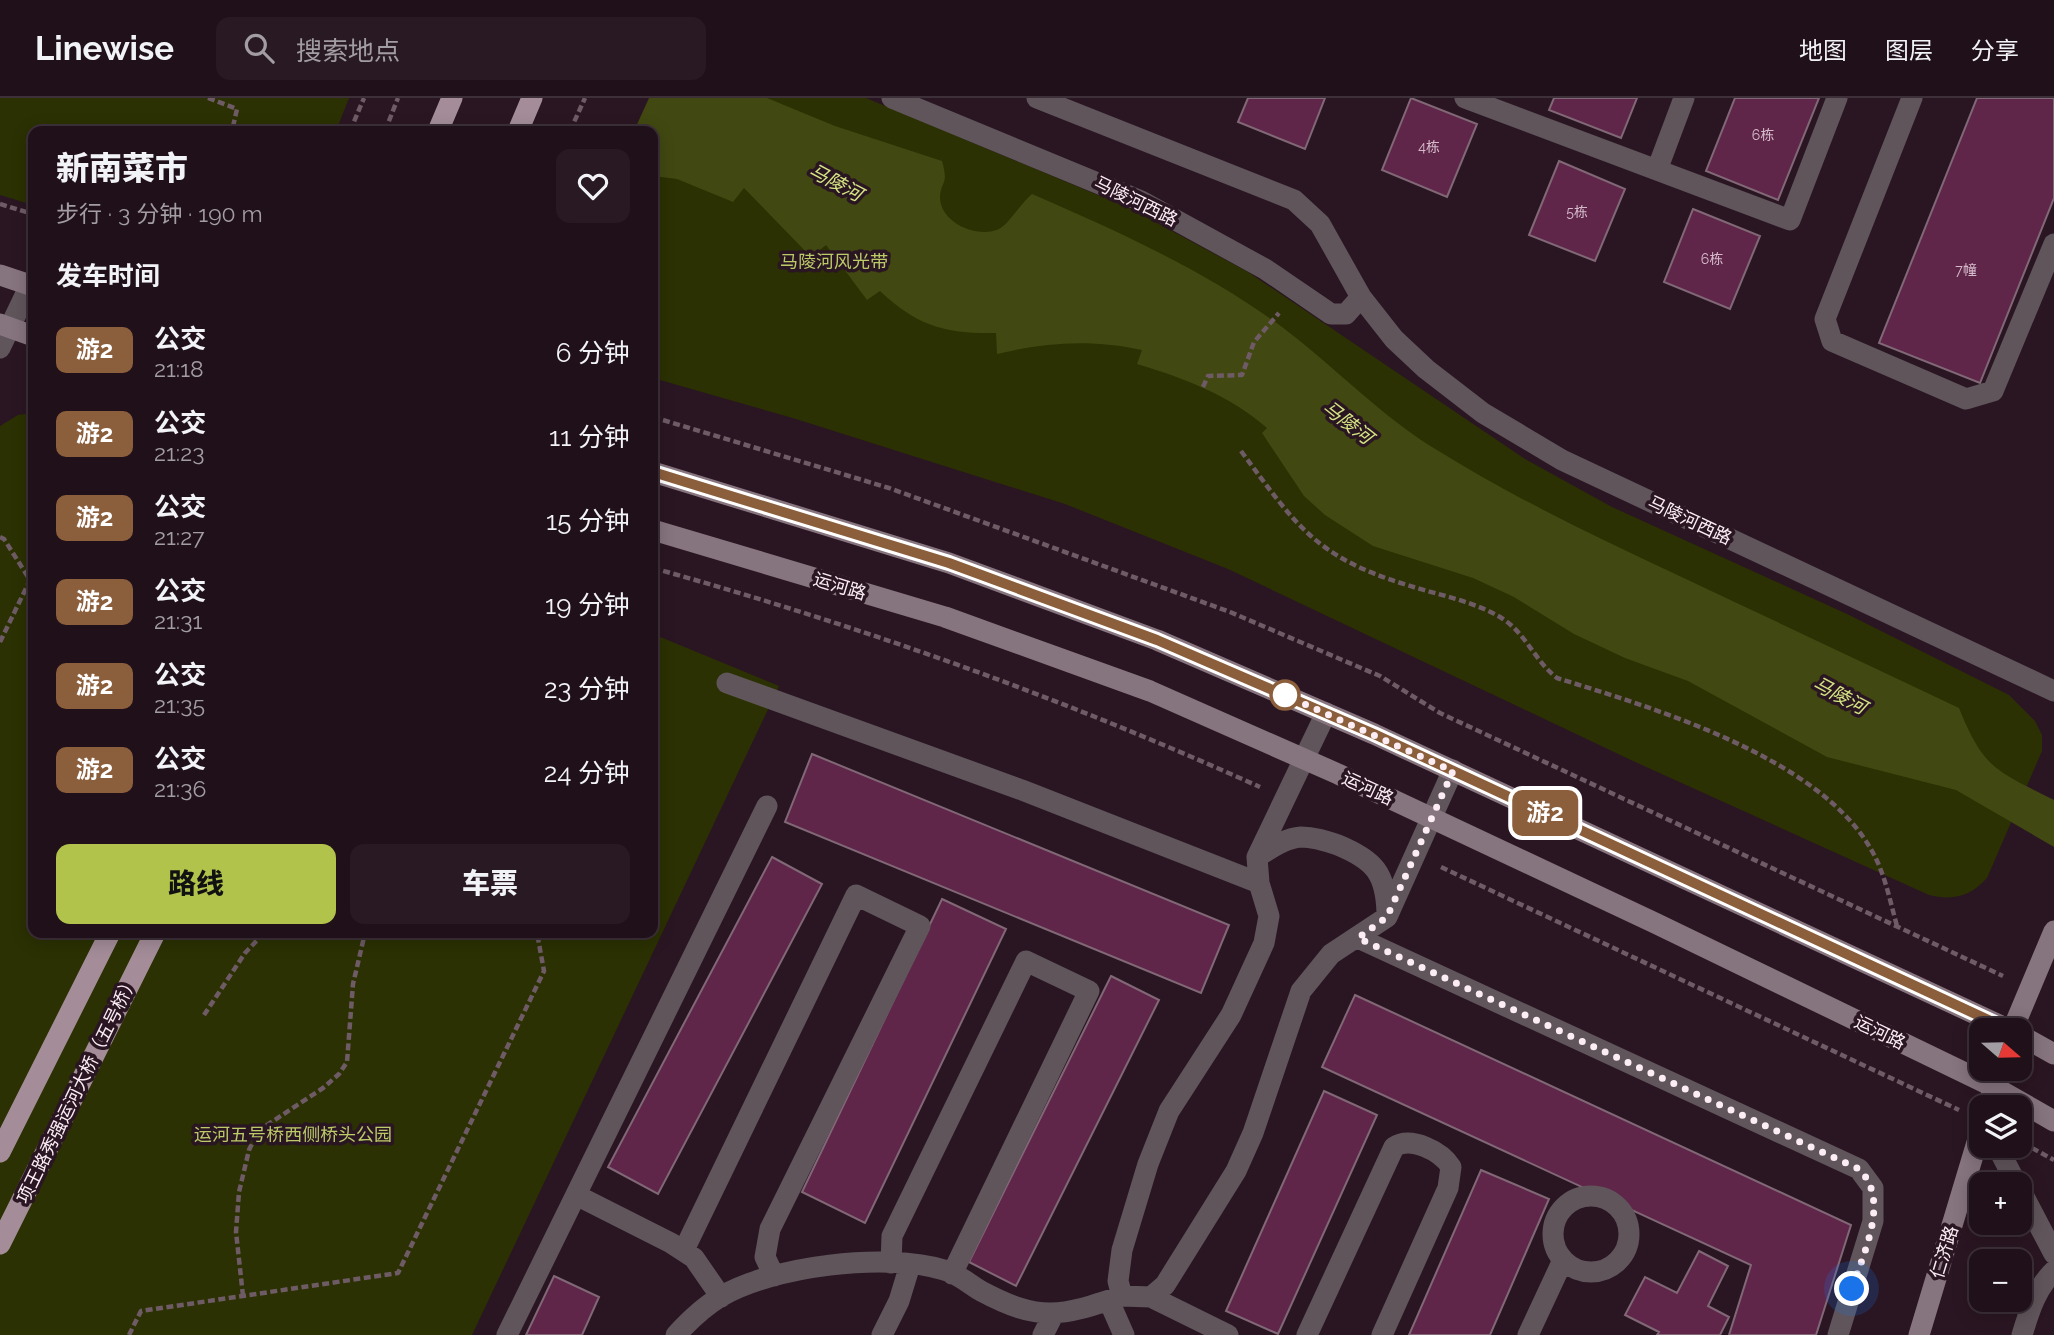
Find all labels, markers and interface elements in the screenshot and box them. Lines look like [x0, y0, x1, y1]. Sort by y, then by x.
search box [216, 17, 706, 80]
text: Linewise [35, 29, 174, 68]
icon: search [240, 29, 278, 67]
text: 搜索地点 [296, 36, 400, 66]
text: 地图 [1799, 36, 1847, 65]
text: 图层 [1885, 36, 1933, 65]
text: 分享 [1971, 36, 2019, 65]
house number: 6栋 [1752, 127, 1774, 143]
house number: 4栋 [1418, 139, 1440, 155]
text: 新南菜市 [56, 149, 188, 188]
button: heart [556, 149, 630, 223]
water label: 马陵河 [806, 159, 870, 207]
street label: 马陵河西路 [1091, 172, 1181, 230]
text: 步行 · 3 分钟 · 190 m [56, 200, 263, 227]
house number: 5栋 [1566, 204, 1588, 220]
park label: 马陵河风光带 [780, 251, 888, 272]
house number: 6栋 [1701, 251, 1723, 267]
text: 发车时间 [56, 261, 160, 291]
house number: 7幢 [1955, 262, 1977, 278]
text: 公交 [154, 324, 206, 354]
text: 游2 [76, 335, 113, 364]
text: 6 分钟 [556, 338, 630, 368]
text: 21:18 [154, 355, 204, 382]
water label: 马陵河 [1319, 396, 1380, 451]
text: 公交 [154, 408, 206, 438]
text: 游2 [76, 419, 113, 448]
text: 11 分钟 [549, 422, 630, 452]
text: 21:23 [154, 439, 204, 466]
street label: 马陵河西路 [1645, 491, 1735, 549]
text: 公交 [154, 492, 206, 522]
text: 游2 [76, 503, 113, 532]
text: 15 分钟 [546, 506, 630, 536]
text: 21:27 [154, 523, 204, 550]
street label: 运河路 [811, 568, 869, 604]
text: 公交 [154, 576, 206, 606]
text: 游2 [76, 587, 113, 616]
text: 19 分钟 [545, 590, 630, 620]
text: 21:31 [154, 607, 202, 634]
text: 公交 [154, 660, 206, 690]
text: 游2 [76, 671, 113, 700]
water label: 马陵河 [1810, 672, 1874, 720]
text: 23 分钟 [544, 674, 630, 704]
unlabelled marker [1270, 680, 1300, 710]
text: 21:35 [154, 691, 205, 718]
text: 公交 [154, 744, 206, 774]
text: 游2 [76, 755, 113, 784]
text: 24 分钟 [544, 758, 630, 788]
street label: 运河路 [1339, 767, 1397, 809]
text: 21:36 [154, 775, 206, 802]
line badge: 游2 [1514, 790, 1576, 836]
text: 游2 [1526, 798, 1564, 827]
button: 路线 [56, 844, 336, 924]
button: 车票 [350, 844, 630, 924]
street label: 项王路秀强运河大桥（五号桥） [12, 971, 142, 1207]
street label: 运河路 [1851, 1011, 1909, 1053]
north arrow [1969, 1018, 2032, 1082]
map controls [1969, 1018, 2032, 1312]
button: layers [1969, 1095, 2032, 1158]
park label: 运河五号桥西侧桥头公园 [194, 1124, 392, 1145]
button: + [1969, 1172, 2032, 1235]
street label: 仁济路 [1926, 1223, 1962, 1281]
button: − [1969, 1249, 2032, 1312]
your location [1834, 1271, 1869, 1306]

